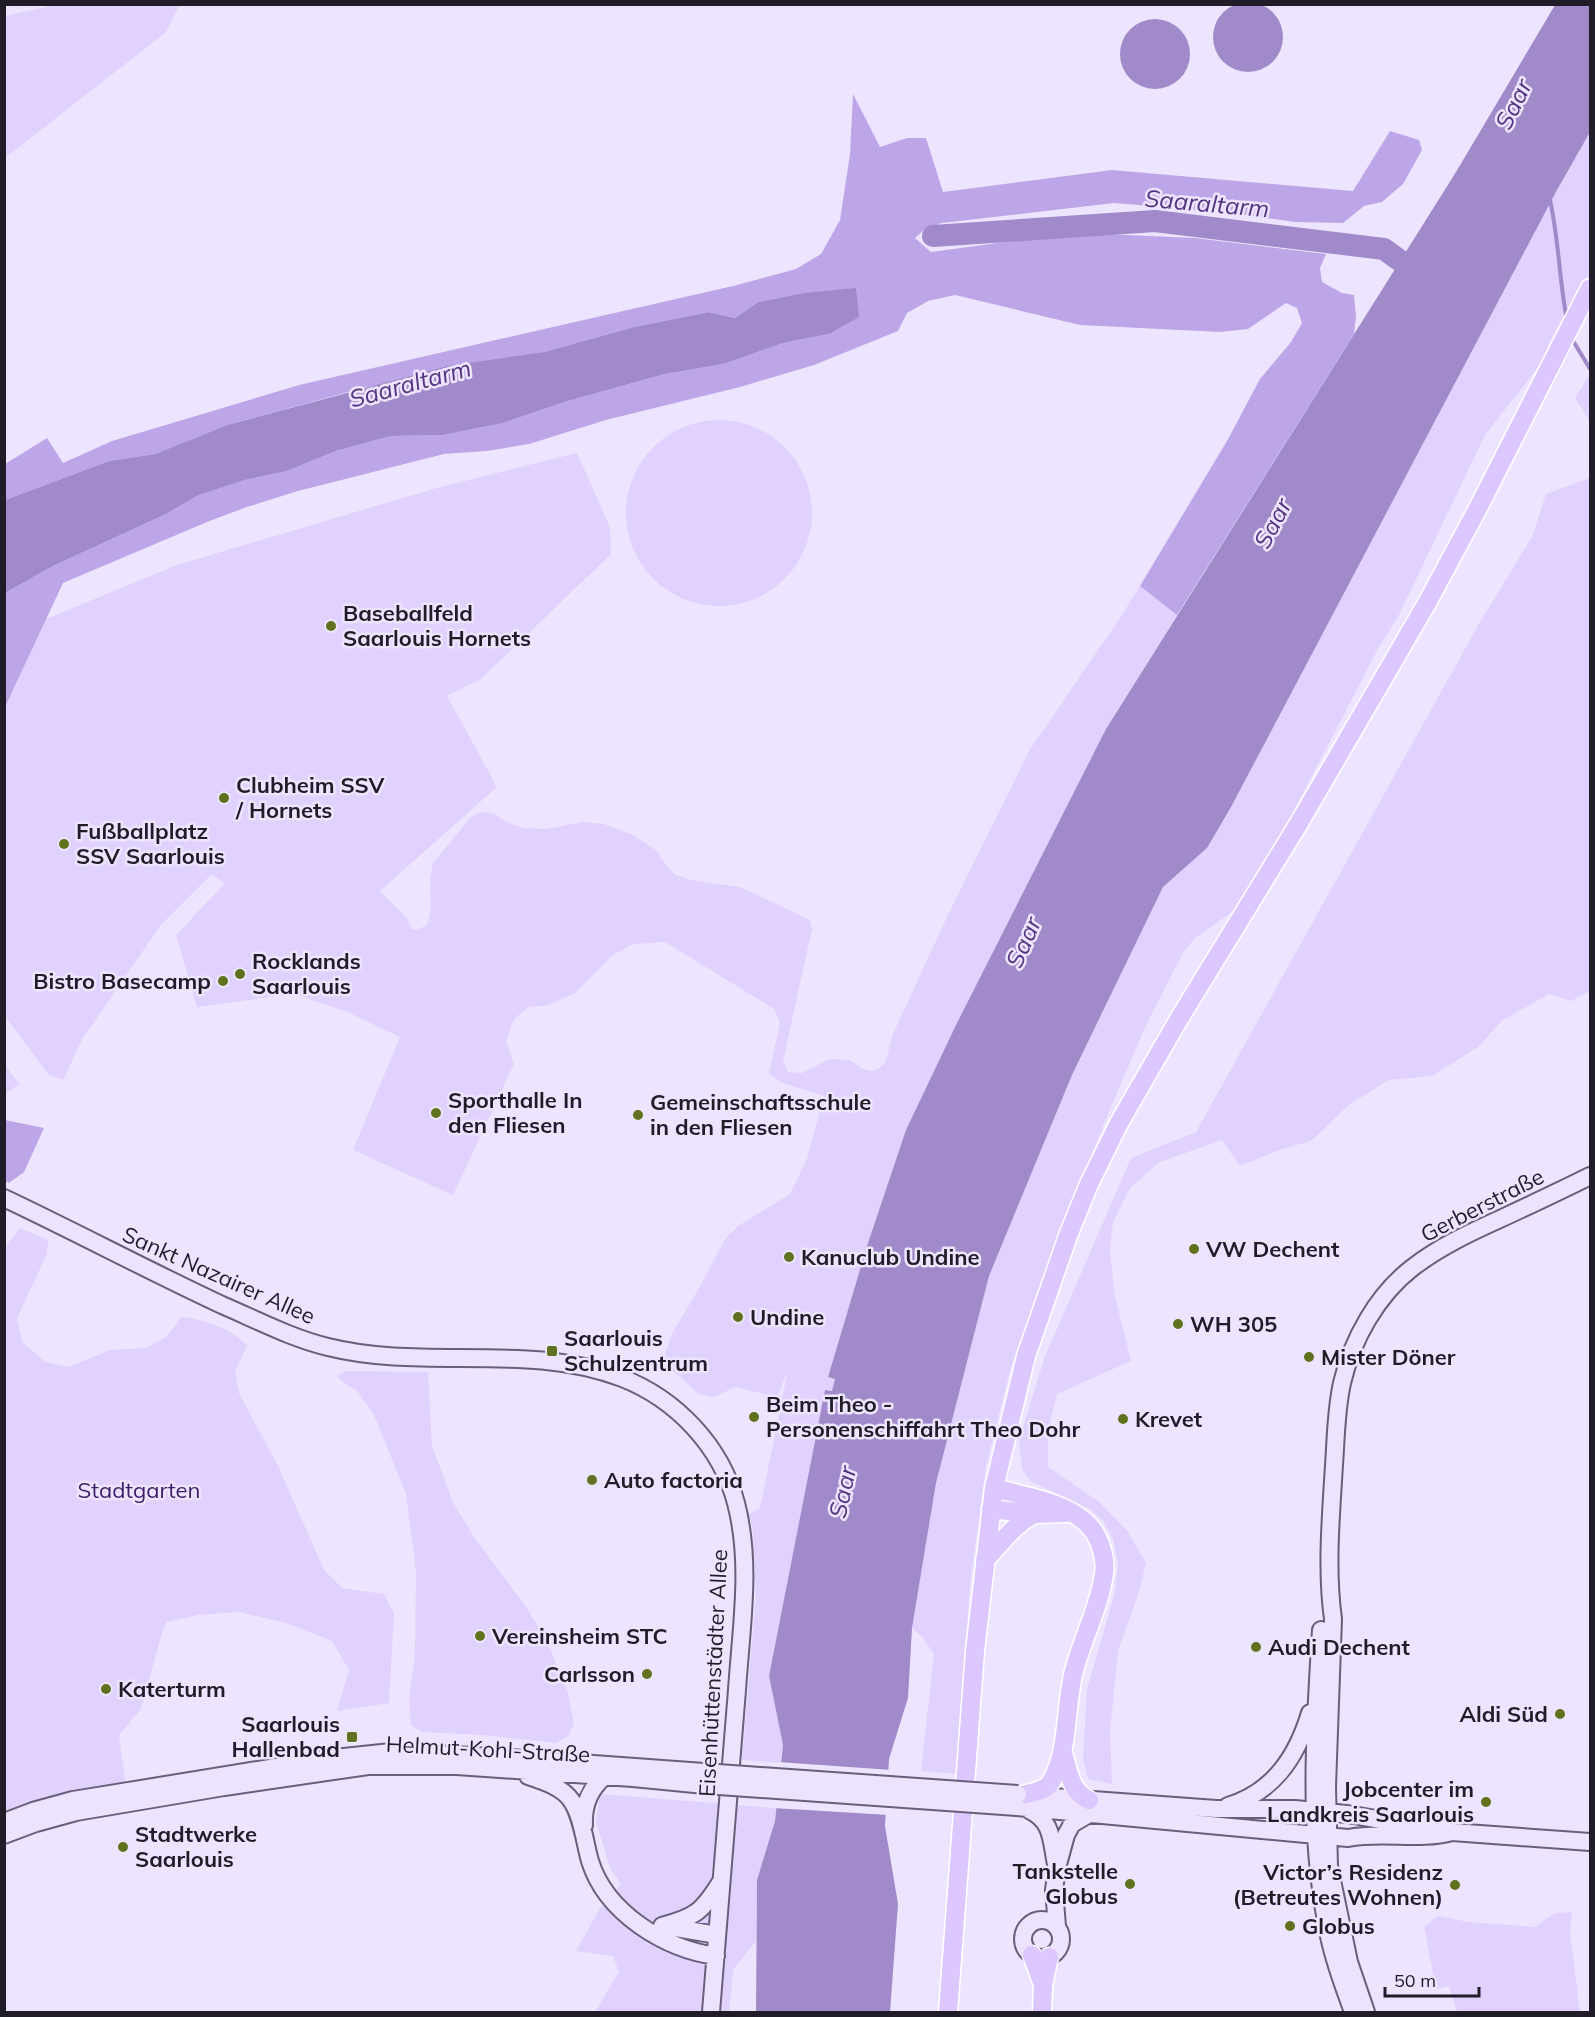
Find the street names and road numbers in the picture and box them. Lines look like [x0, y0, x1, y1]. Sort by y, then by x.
street label: Gerberstraße [1416, 1162, 1548, 1248]
street label: Sankt Nazairer Allee [118, 1220, 320, 1330]
street label: Eisenhüttenstädter Allee [693, 1548, 733, 1798]
street label: Helmut-Kohl-Straße [385, 1730, 591, 1768]

